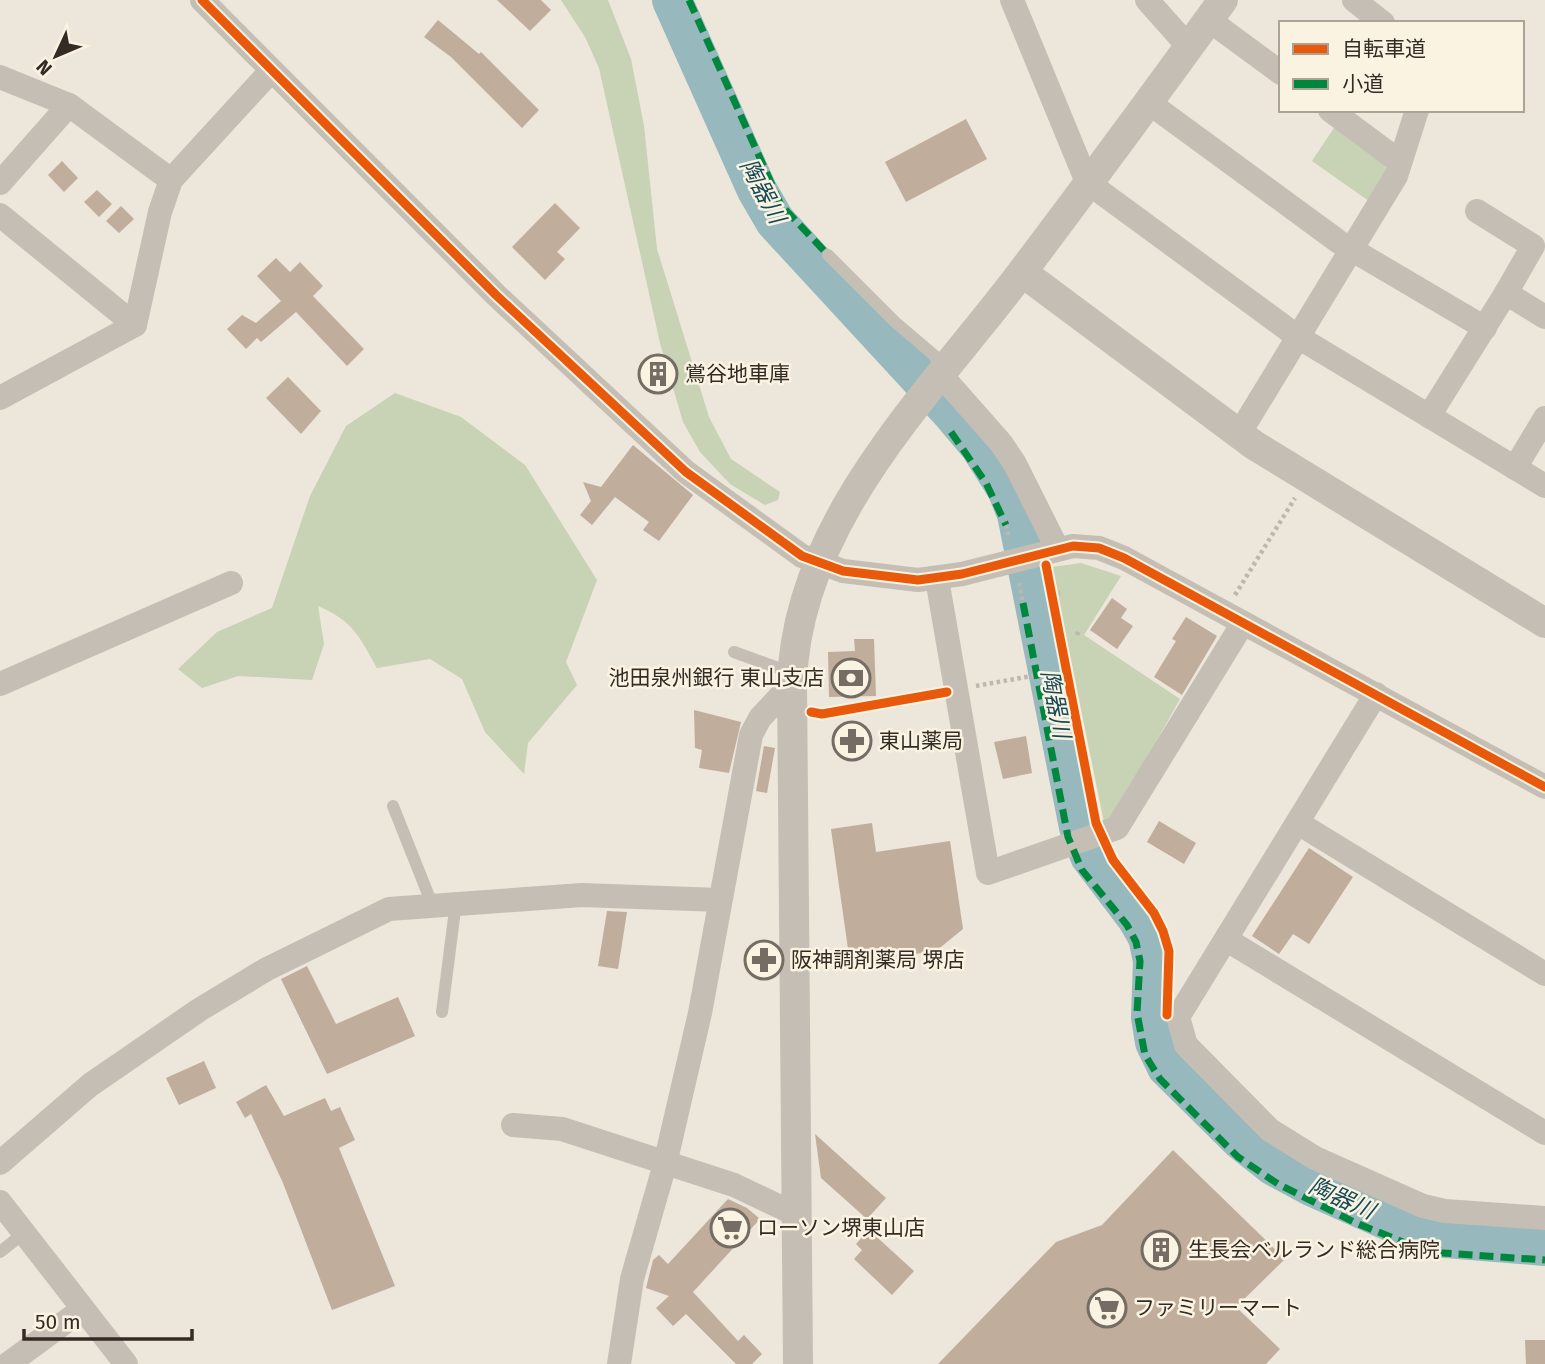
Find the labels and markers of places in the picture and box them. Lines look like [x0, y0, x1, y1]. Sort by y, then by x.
building icon: 鴬谷地車庫 [637, 353, 679, 395]
place label: 鴬谷地車庫 [685, 361, 790, 387]
bank icon: 池田泉州銀行 東山支店 [830, 657, 872, 699]
place label: 池田泉州銀行 東山支店 [608, 665, 824, 691]
pharmacy icon: 東山薬局 [831, 720, 873, 762]
place label: 東山薬局 [879, 728, 963, 754]
pharmacy icon: 阪神調剤薬局 堺店 [743, 939, 785, 981]
place label: 阪神調剤薬局 堺店 [791, 947, 965, 973]
supermarket icon: ローソン堺東山店 [709, 1207, 751, 1249]
place label: ローソン堺東山店 [757, 1215, 925, 1241]
building icon: 生長会ベルランド総合病院 [1140, 1229, 1182, 1271]
place label: 生長会ベルランド総合病院 [1188, 1237, 1440, 1263]
supermarket icon: ファミリーマート [1086, 1287, 1128, 1329]
place label: ファミリーマート [1134, 1295, 1302, 1321]

